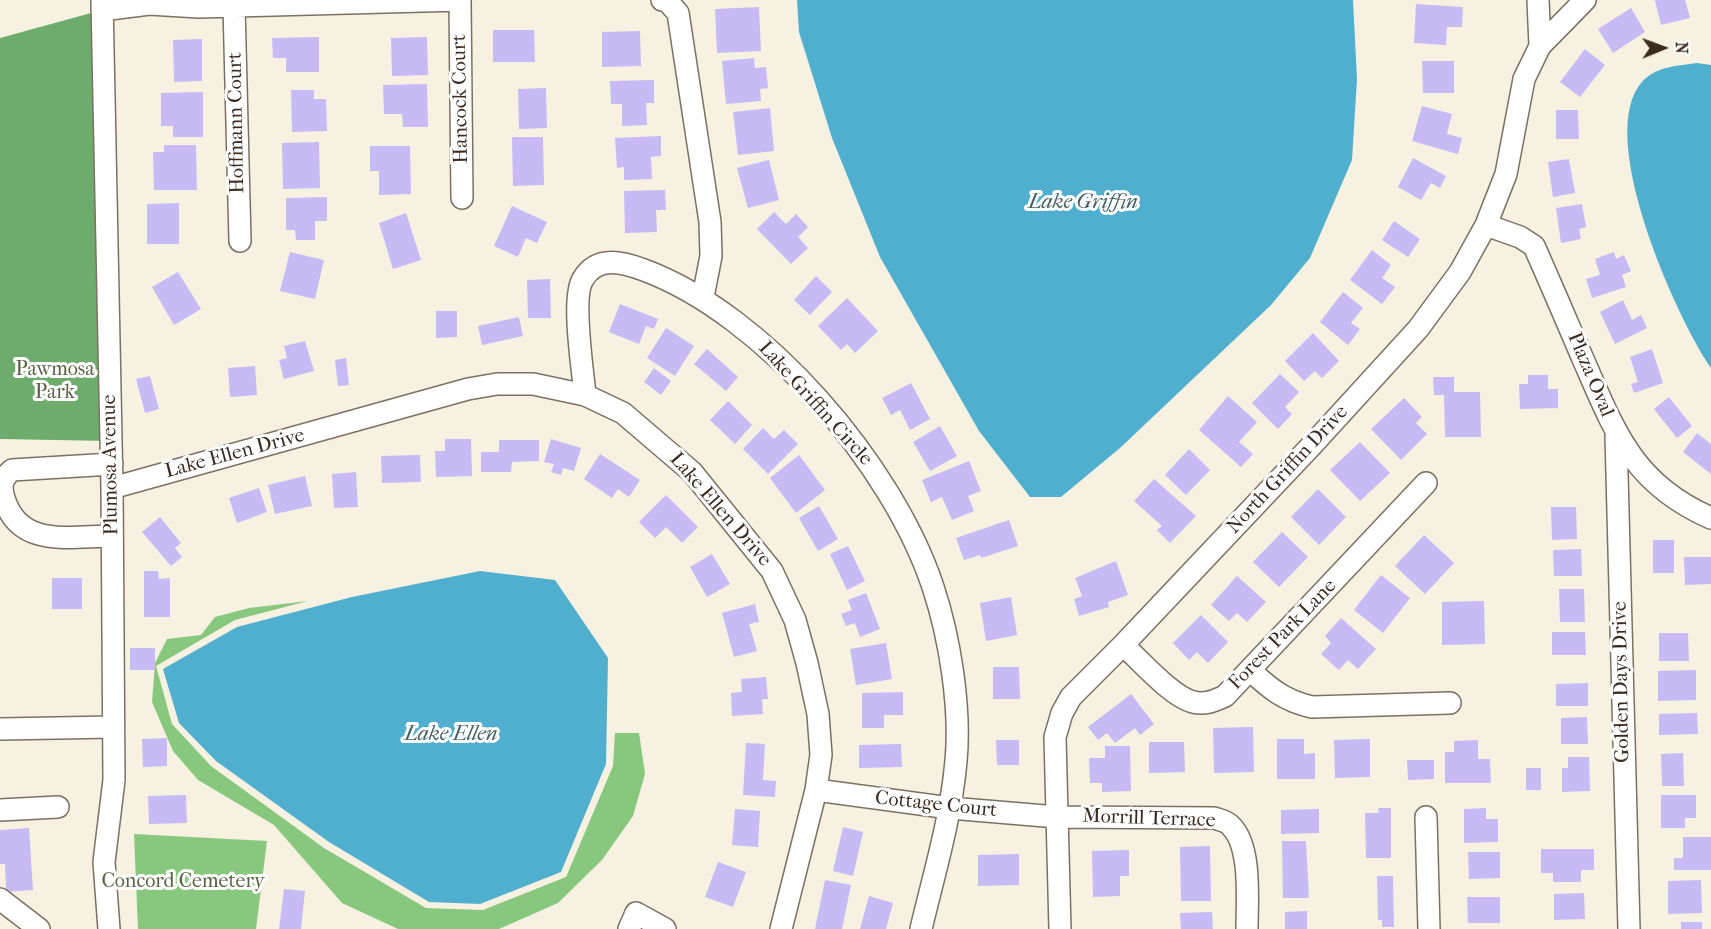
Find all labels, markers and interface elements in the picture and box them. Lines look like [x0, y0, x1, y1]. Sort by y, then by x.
north arrow [1633, 18, 1693, 78]
street label: Hancock Court [448, 34, 474, 164]
text: N [1672, 41, 1691, 54]
street label: Hoffmann Court [224, 52, 250, 194]
water label: Lake Griffin [1028, 190, 1138, 216]
street label: Plaza Oval [1561, 329, 1619, 421]
street label: Lake Griffin Circle [753, 337, 877, 471]
park label: Pawmosa Park [16, 358, 94, 405]
street label: Plumosa Avenue [98, 394, 124, 536]
street label: North Griffin Drive [1222, 401, 1354, 539]
street label: Lake Ellen Drive [163, 424, 307, 484]
street label: Lake Ellen Drive [664, 448, 776, 572]
street label: Forest Park Lane [1224, 575, 1342, 695]
street label: Golden Days Drive [1609, 601, 1635, 763]
water label: Lake Ellen [405, 722, 497, 748]
street label: Cottage Court [874, 787, 998, 823]
street label: Morrill Terrace [1082, 805, 1216, 833]
park label: Concord Cemetery [101, 870, 265, 894]

